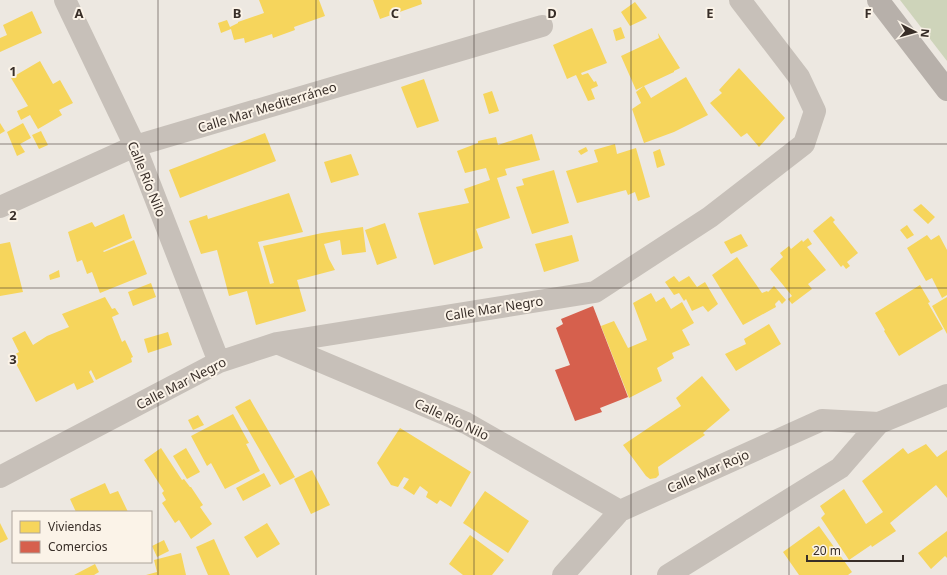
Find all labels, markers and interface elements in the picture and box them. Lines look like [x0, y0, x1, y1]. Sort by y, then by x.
text: A [75, 4, 84, 22]
text: B [233, 4, 241, 22]
text: C [391, 4, 399, 22]
text: D [547, 4, 557, 22]
text: E [706, 4, 714, 22]
text: F [864, 4, 872, 22]
north arrow [895, 12, 935, 52]
text: N [918, 28, 933, 38]
text: 1 [9, 62, 17, 80]
street label: Calle Mar Mediterráneo [195, 77, 339, 137]
street label: Calle Río Nilo [124, 139, 170, 220]
text: 2 [9, 206, 17, 224]
street label: Calle Mar Negro [444, 291, 544, 325]
text: 3 [9, 350, 17, 368]
street label: Calle Mar Negro [133, 352, 229, 413]
street label: Calle Río Nilo [412, 394, 492, 444]
street label: Calle Mar Rojo [664, 445, 752, 497]
legend [12, 511, 152, 563]
text: Viviendas [48, 518, 102, 535]
scale bar [807, 537, 903, 563]
text: Comercios [48, 538, 108, 555]
text: 20 m [813, 542, 841, 559]

